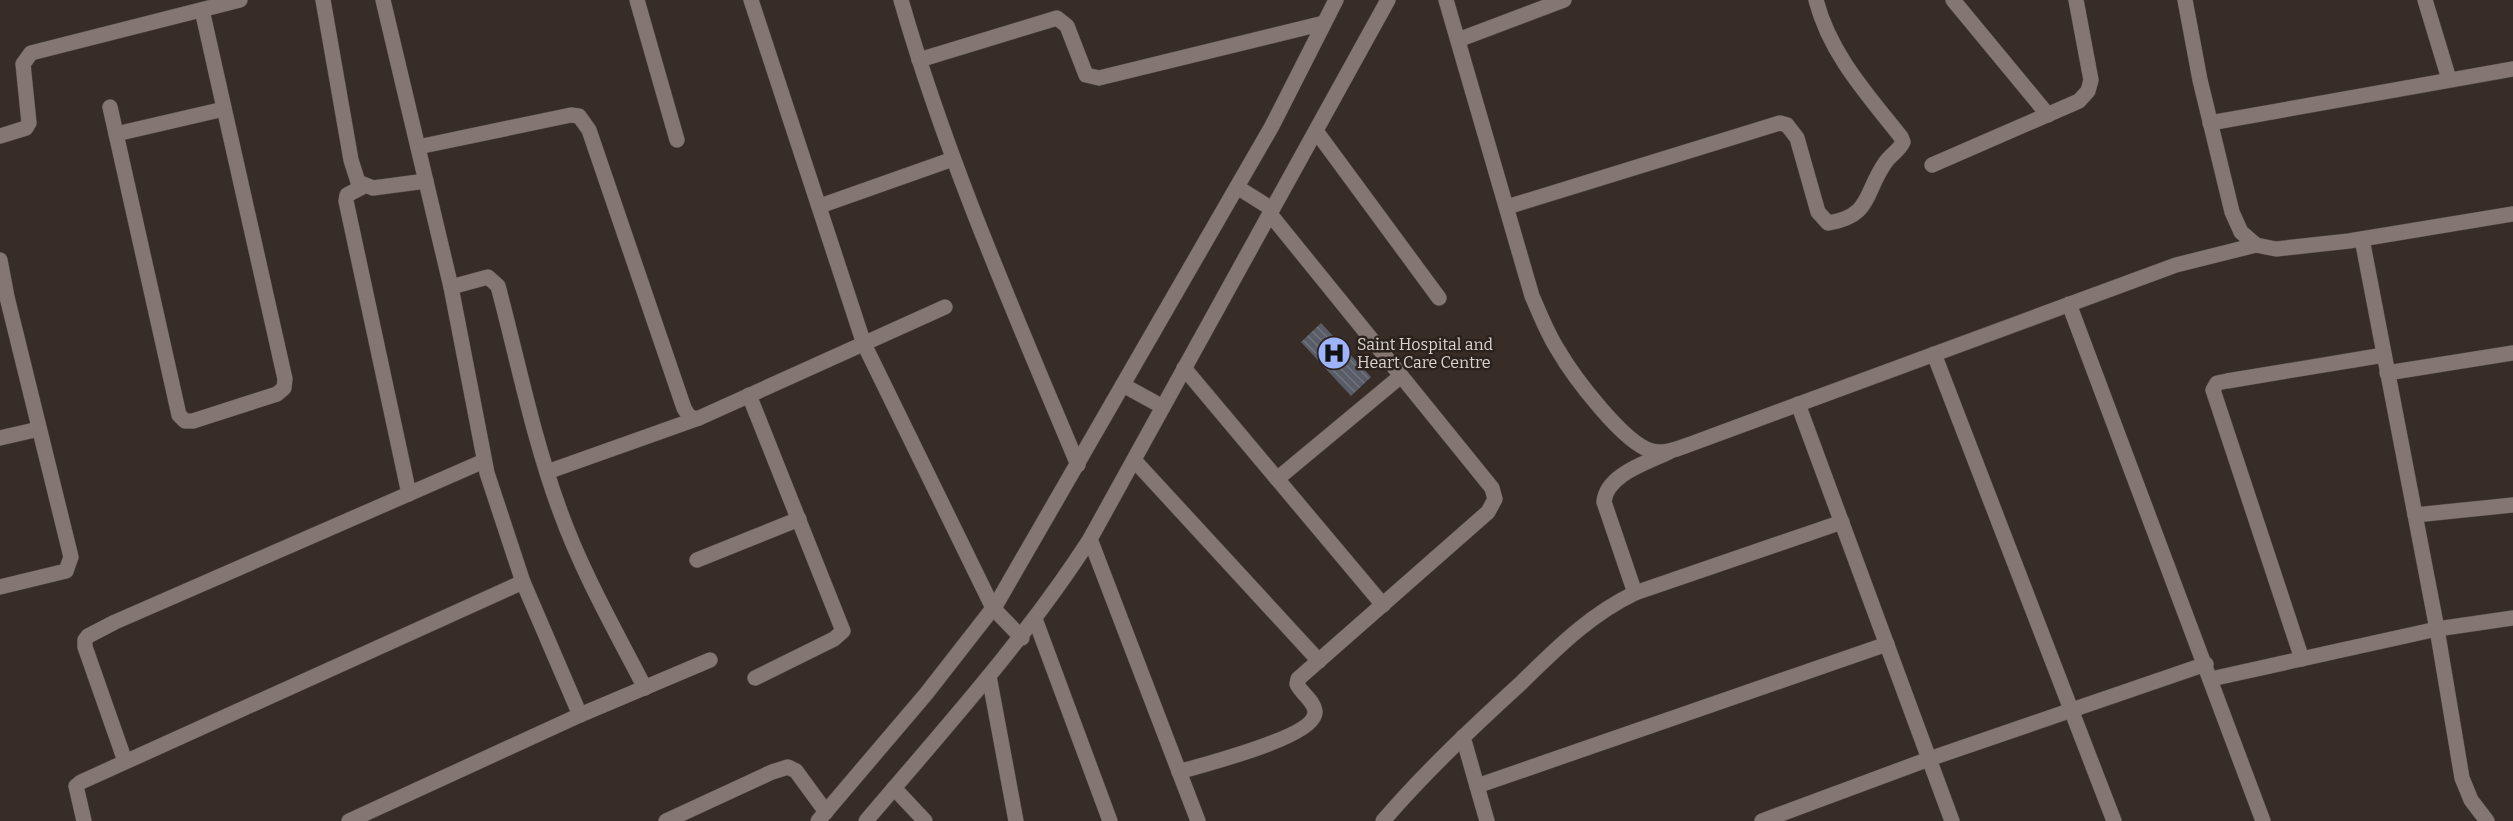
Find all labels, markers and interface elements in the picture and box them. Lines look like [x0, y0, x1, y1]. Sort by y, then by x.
hospital icon: Saint Hospital and Heart Care Centre [1316, 335, 1352, 371]
place label: Saint Hospital and Heart Care Centre [1357, 335, 1494, 372]

